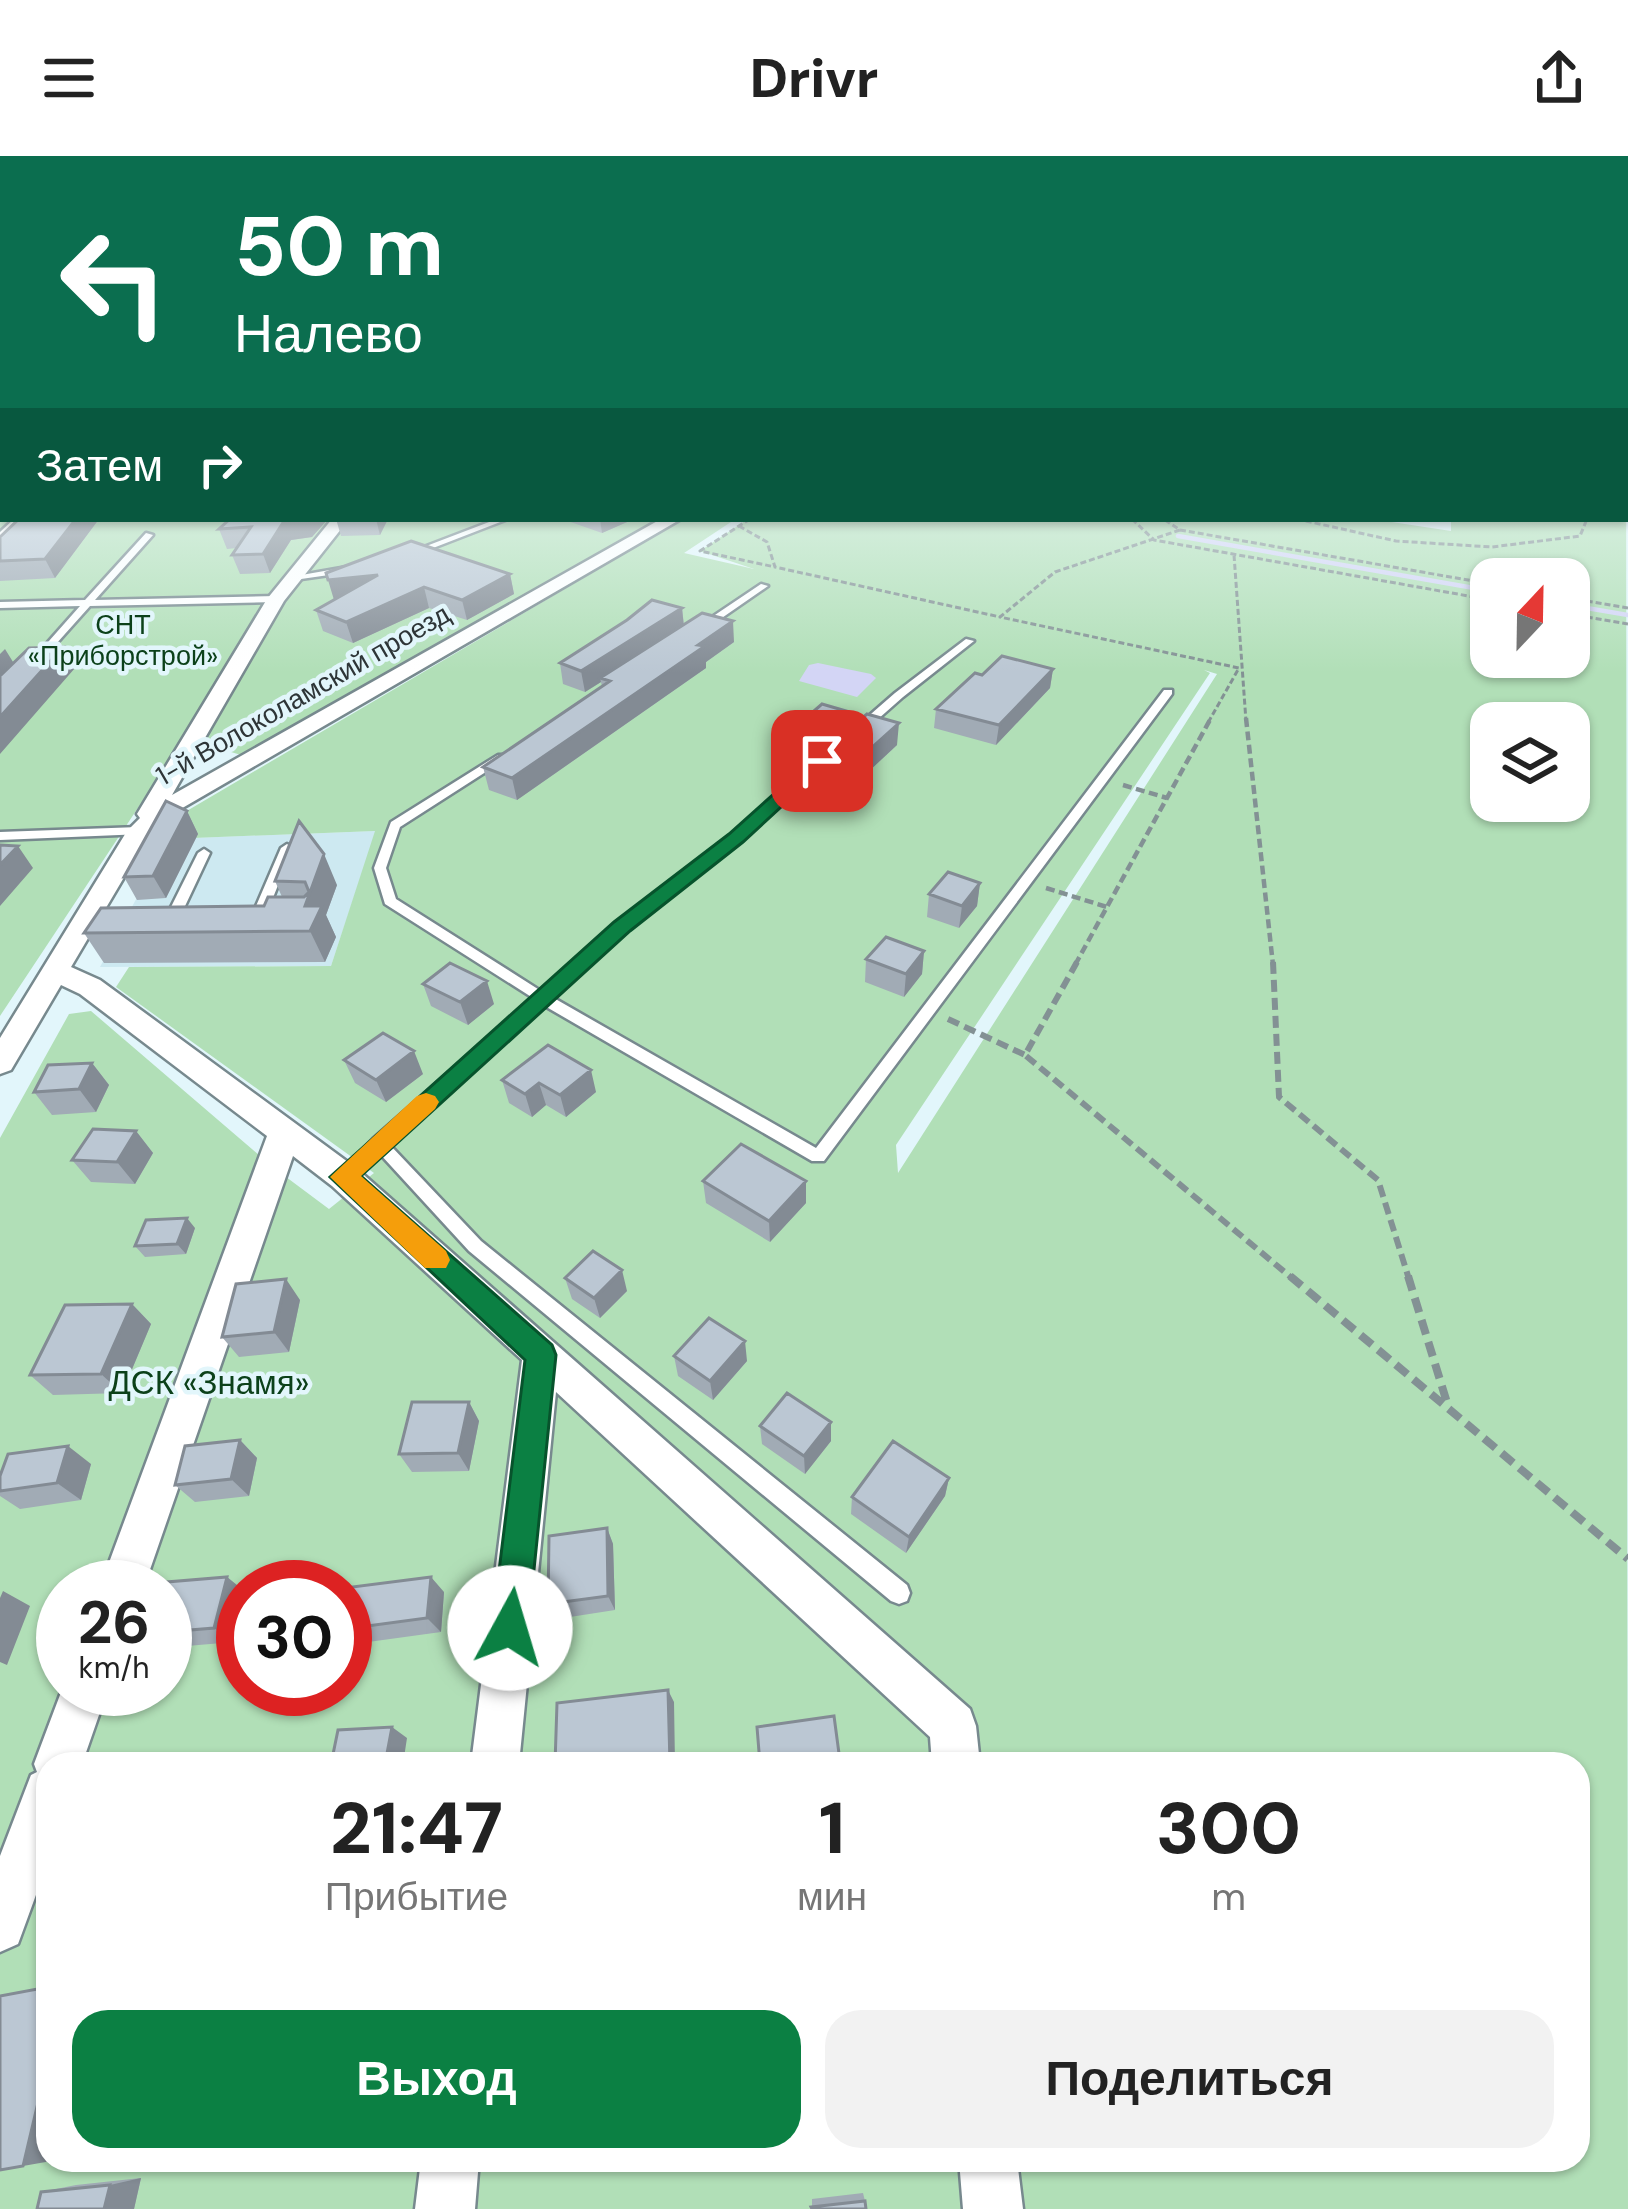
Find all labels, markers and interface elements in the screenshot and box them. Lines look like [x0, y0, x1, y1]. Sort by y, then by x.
text: Drivr [750, 43, 878, 114]
icon: menu [36, 45, 102, 111]
icon: share [1526, 45, 1592, 111]
text: 50 m [234, 192, 444, 301]
icon: left [36, 204, 192, 360]
text: Налево [234, 298, 423, 369]
icon: right [187, 432, 253, 498]
text: Затем [36, 436, 163, 495]
north arrow [1470, 558, 1590, 678]
map controls [1470, 558, 1590, 822]
street label: 1-й Волоколамский проезд [149, 596, 456, 793]
park label: СНТ «Приборстрой» [28, 607, 218, 673]
button: layers [1470, 702, 1590, 822]
pin [771, 710, 873, 812]
icon: arrive [789, 728, 855, 794]
park label: ДСК «Знамя» [108, 1361, 310, 1404]
speed limit sign: 30 [216, 1560, 372, 1716]
position arrow [447, 1565, 573, 1691]
text: 26 [78, 1583, 150, 1662]
text: km/h [79, 1648, 149, 1687]
text: 21:47 [330, 1782, 503, 1875]
text: 1 [819, 1782, 845, 1875]
text: 300 [1156, 1782, 1301, 1875]
text: Прибытие [325, 1871, 508, 1922]
text: мин [797, 1871, 867, 1922]
text: m [1211, 1871, 1246, 1922]
button: Выход [72, 2010, 801, 2148]
button: Поделиться [825, 2010, 1554, 2148]

